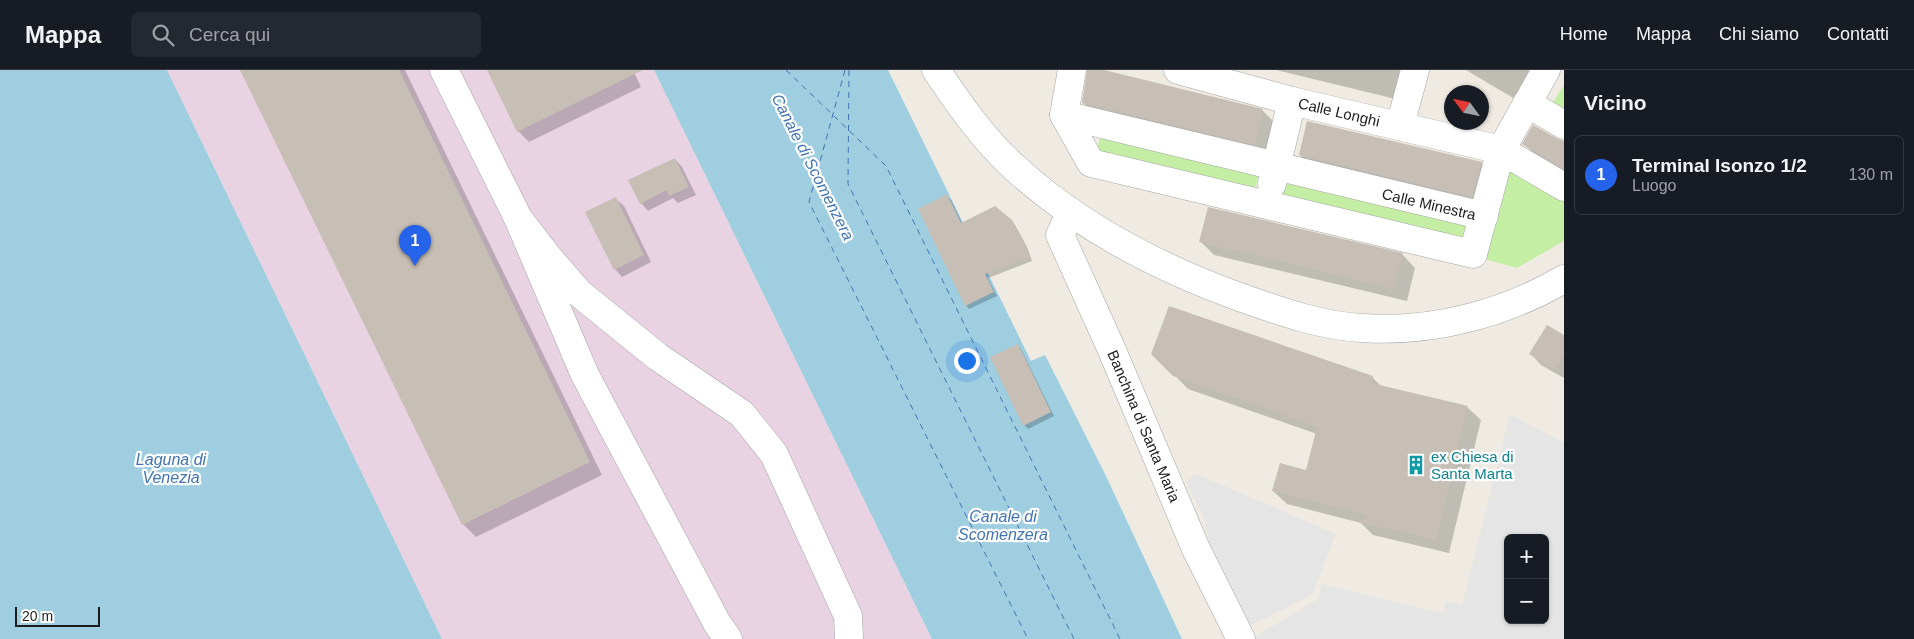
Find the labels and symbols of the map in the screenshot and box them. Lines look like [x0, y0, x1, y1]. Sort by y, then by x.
north arrow [1444, 85, 1489, 130]
water label: Canale di Scomenzera [769, 91, 857, 243]
street label: Calle Longhi [1296, 94, 1382, 130]
street label: Calle Minestra [1380, 185, 1478, 223]
pin: 1 [399, 225, 431, 266]
street label: Banchina di Santa Maria [1104, 347, 1184, 505]
your location [954, 348, 980, 374]
place label: ex Chiesa di Santa Marta [1431, 448, 1514, 482]
water label: Laguna di Venezia [136, 451, 207, 486]
building icon: ex Chiesa di Santa Marta [1405, 454, 1427, 476]
water label: Canale di Scomenzera [958, 508, 1048, 543]
scale bar [15, 604, 100, 627]

